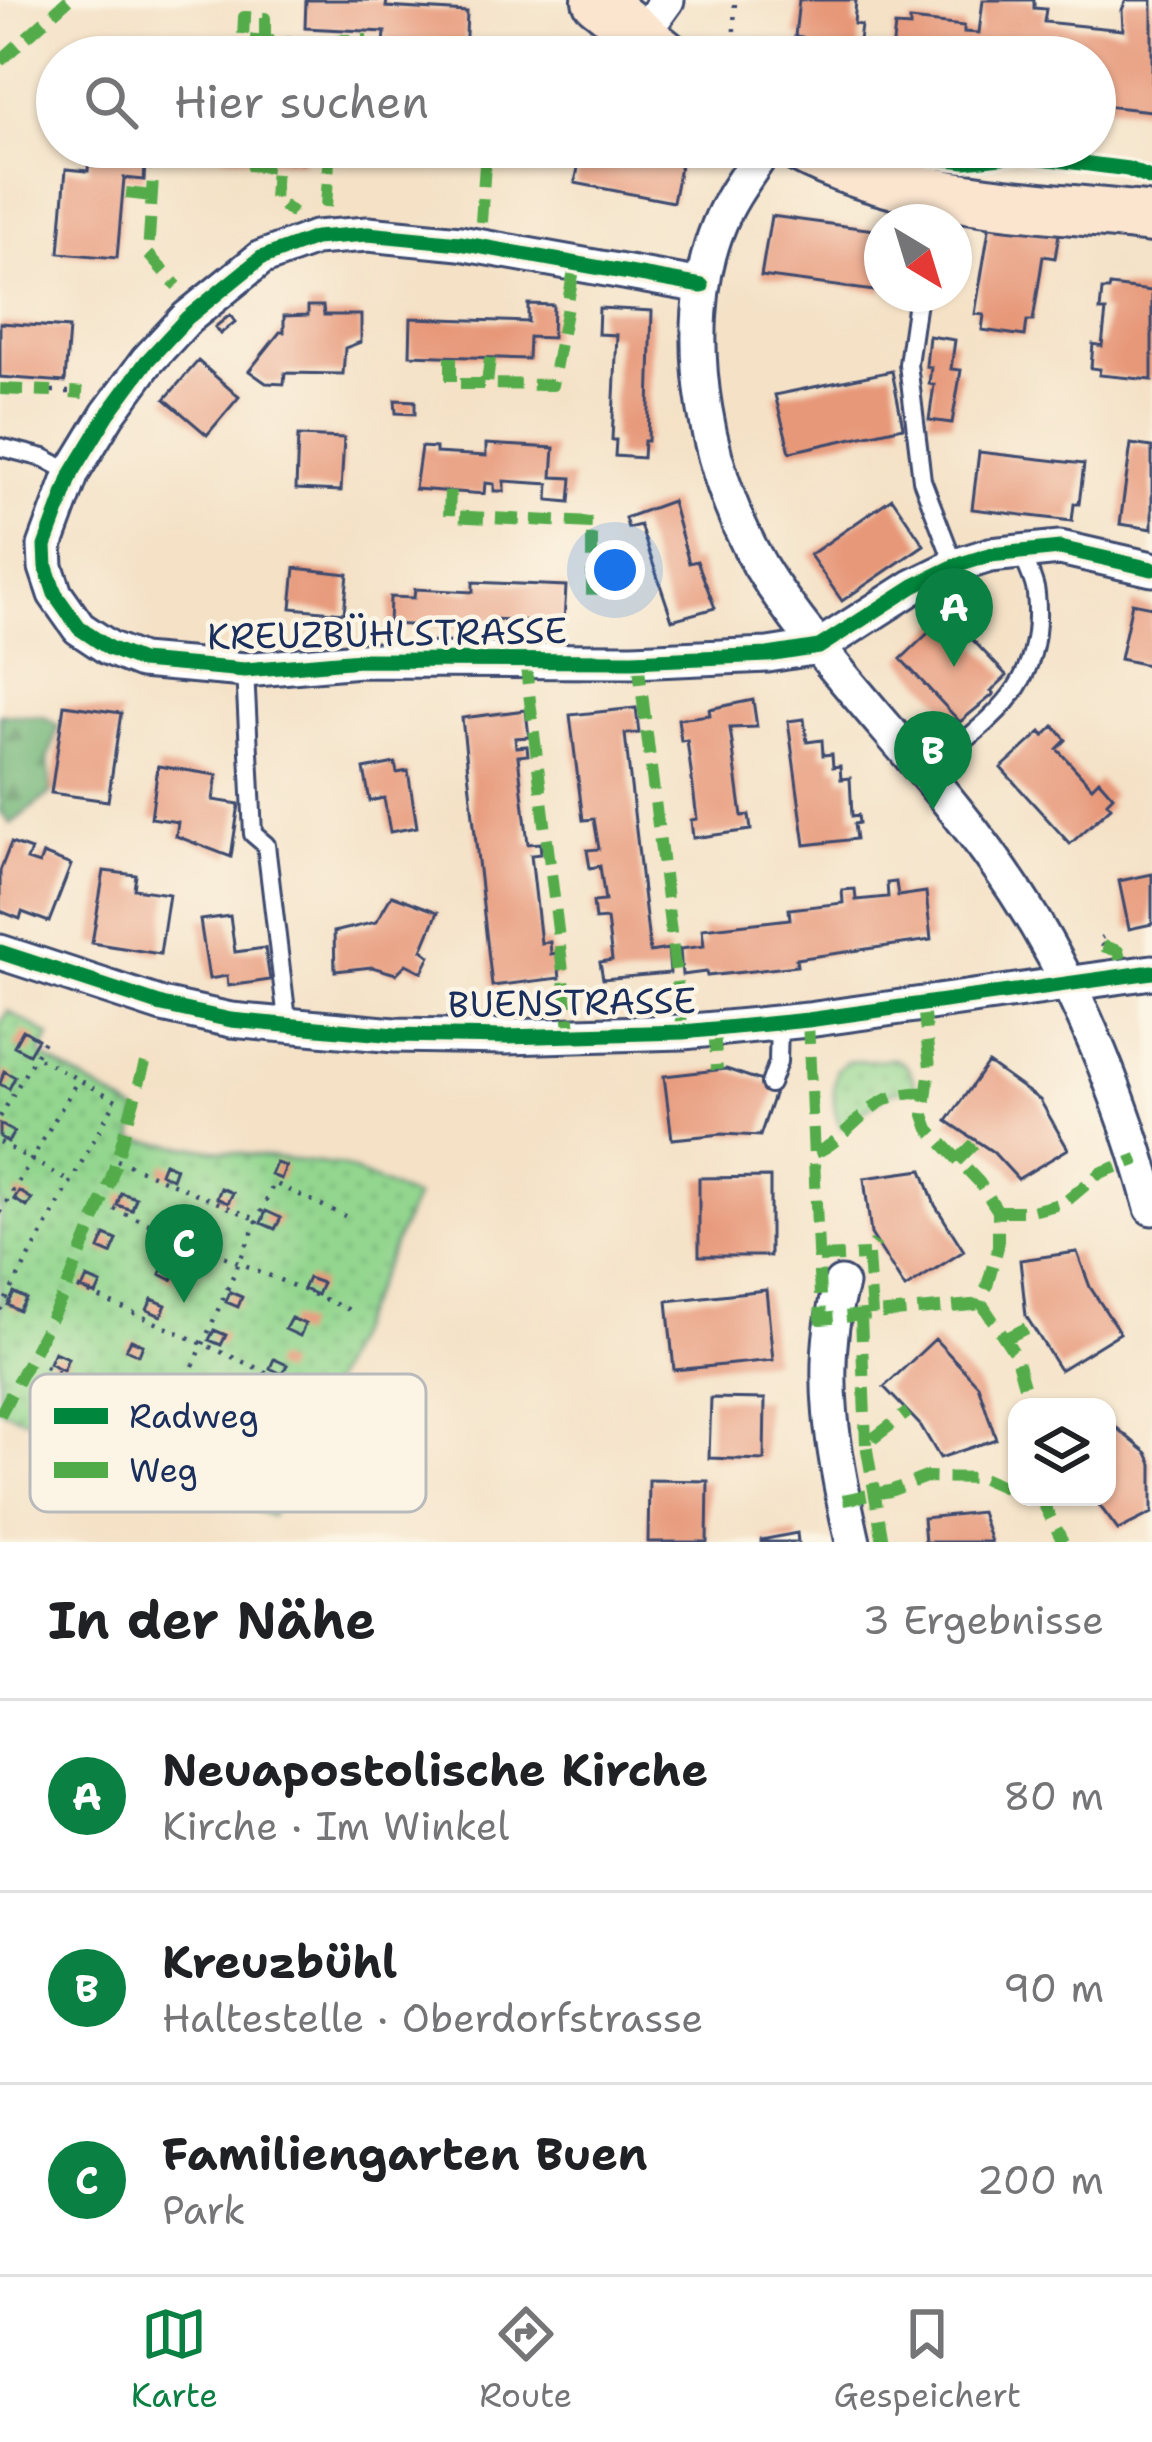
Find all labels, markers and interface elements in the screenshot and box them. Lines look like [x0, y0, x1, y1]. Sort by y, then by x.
search box [36, 36, 1116, 168]
icon: search [78, 69, 144, 135]
text: Hier suchen [174, 72, 429, 132]
north arrow [864, 204, 972, 312]
your location [585, 540, 645, 600]
pin: A [915, 568, 993, 667]
street label: KREUZBÜHLSTRASSE [206, 606, 568, 661]
pin: B [894, 711, 972, 810]
street label: BUENSTRASSE [447, 976, 697, 1029]
pin: C [145, 1204, 223, 1303]
legend [30, 1374, 426, 1512]
text: Radweg [129, 1394, 259, 1439]
map controls [1008, 1398, 1116, 1506]
button: layers [1008, 1398, 1116, 1506]
text: Weg [129, 1448, 198, 1493]
text: In der Nähe [48, 1586, 376, 1654]
text: 3 Ergebnisse [863, 1594, 1104, 1646]
text: Neuapostolische Kirche [162, 1740, 708, 1800]
text: A [72, 1770, 102, 1822]
text: 80 m [1003, 1770, 1104, 1822]
text: Kirche · Im Winkel [162, 1800, 509, 1852]
text: Kreuzbühl [162, 1932, 397, 1992]
text: B [75, 1962, 99, 2014]
text: 90 m [1003, 1962, 1104, 2014]
text: Haltestelle · Oberdorfstrasse [162, 1992, 703, 2044]
text: Familiengarten Buen [162, 2124, 648, 2184]
text: C [75, 2154, 99, 2206]
text: 200 m [977, 2154, 1104, 2206]
text: Park [162, 2184, 246, 2236]
tab: Karte [131, 2301, 218, 2418]
tab: Route [479, 2301, 572, 2418]
tab: Gespeichert [834, 2301, 1021, 2418]

